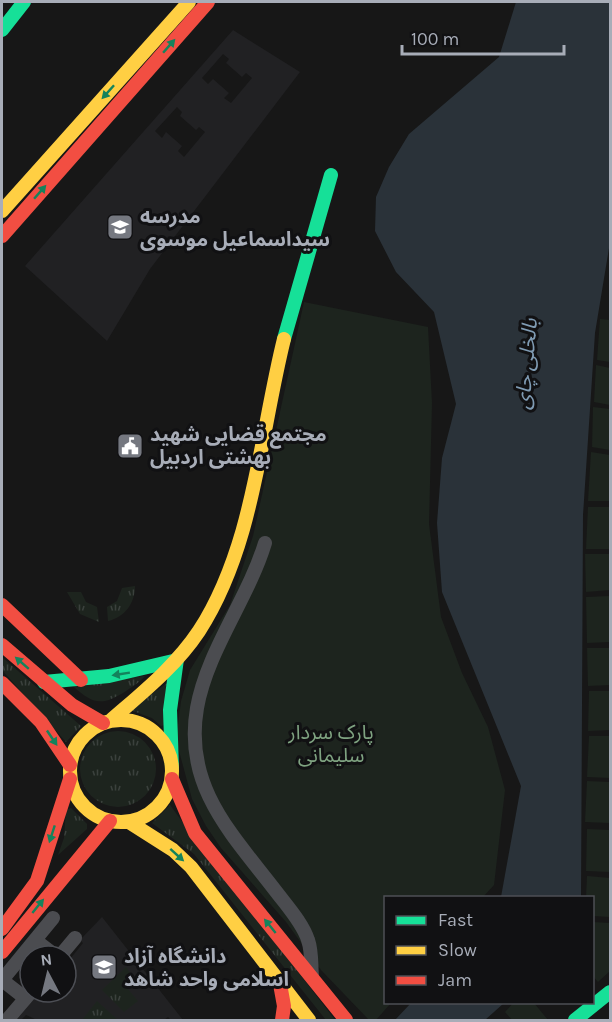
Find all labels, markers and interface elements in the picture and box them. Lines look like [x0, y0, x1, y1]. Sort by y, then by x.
scale bar [402, 18, 564, 56]
text: 100 m [411, 28, 459, 50]
one-way arrow [162, 39, 175, 54]
one-way arrow [102, 84, 115, 99]
one-way arrow [33, 185, 46, 200]
place label: مدرسه سیداسماعیل موسوی [140, 205, 330, 251]
school or university icon: مدرسه سیداسماعیل موسوی [105, 212, 135, 242]
water label: بالخلی چای [510, 317, 544, 411]
place label: مجتمع قضایی شهید بهشتی اردبیل [150, 423, 327, 469]
public building icon: مجتمع قضایی شهید بهشتی اردبیل [115, 431, 145, 461]
one-way arrow [15, 657, 30, 670]
one-way arrow [111, 669, 130, 678]
park label: پارک سردار سلیمانی [287, 721, 374, 767]
one-way arrow [46, 730, 57, 746]
one-way arrow [47, 825, 56, 843]
one-way arrow [169, 848, 184, 861]
legend [384, 896, 594, 1004]
one-way arrow [32, 898, 45, 914]
text: Fast [438, 909, 473, 931]
one-way arrow [264, 919, 277, 934]
text: Slow [438, 939, 477, 961]
north arrow [18, 944, 78, 1004]
place label: دانشگاه آزاد اسلامی واحد شاهد [124, 945, 289, 991]
text: N [39, 949, 53, 970]
school or university icon: دانشگاه آزاد اسلامی واحد شاهد [89, 952, 119, 982]
text: Jam [438, 969, 472, 991]

